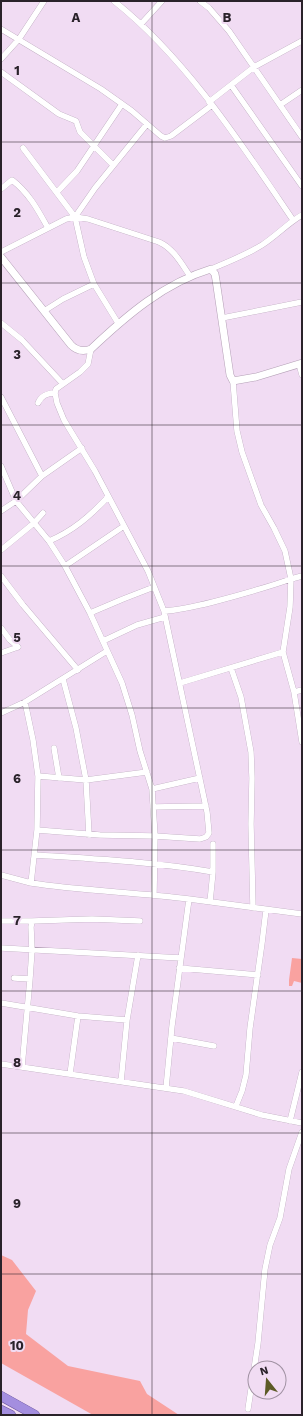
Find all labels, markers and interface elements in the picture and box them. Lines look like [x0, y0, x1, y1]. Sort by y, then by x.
text: A [72, 10, 81, 25]
text: B [223, 10, 232, 25]
text: 1 [14, 63, 20, 78]
text: 2 [13, 205, 21, 220]
text: 3 [13, 347, 21, 362]
text: 4 [13, 488, 22, 503]
text: 5 [13, 630, 21, 645]
text: 6 [13, 771, 21, 786]
text: 7 [13, 913, 21, 928]
text: 8 [13, 1055, 21, 1070]
text: 9 [13, 1196, 21, 1211]
text: 10 [10, 1338, 24, 1353]
north arrow [247, 1360, 287, 1400]
text: N [258, 1364, 270, 1378]

